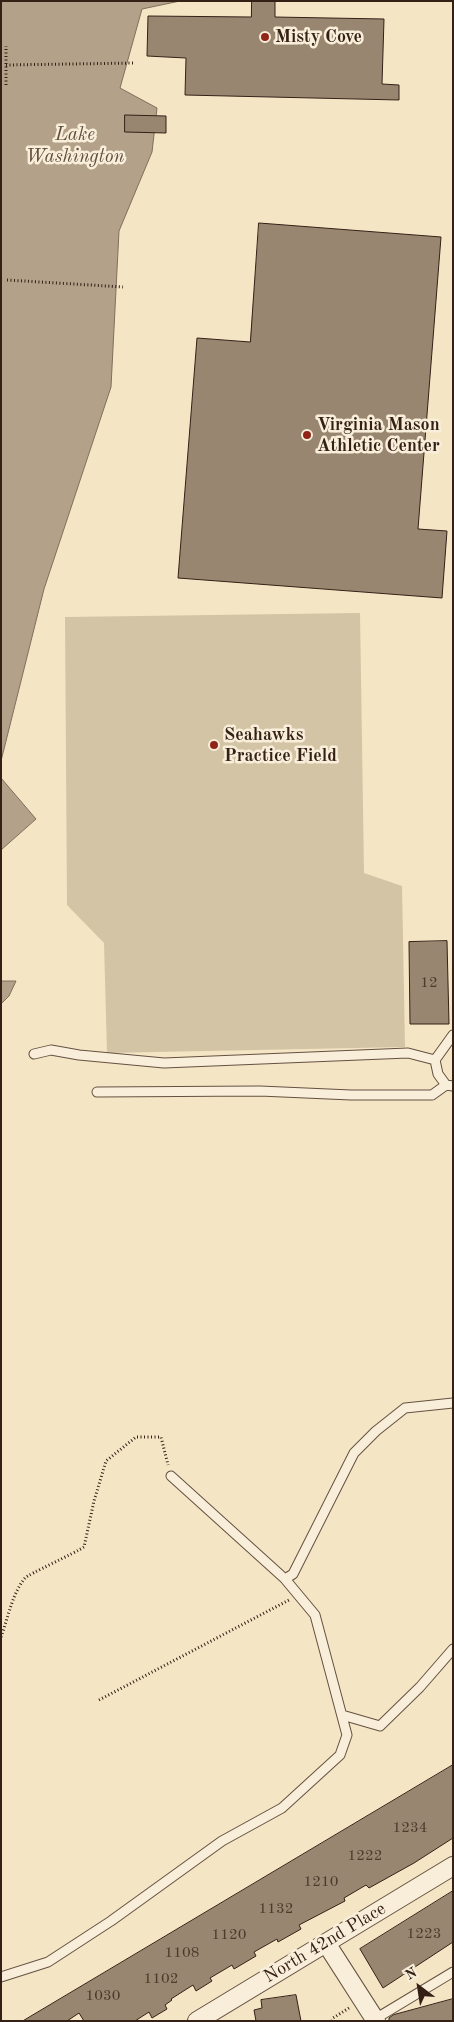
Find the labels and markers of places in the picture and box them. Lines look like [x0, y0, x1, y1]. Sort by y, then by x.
place label: Misty Cove [275, 26, 362, 48]
marker: Misty Cove [259, 31, 271, 43]
place label: Virginia Mason Athletic Center [317, 414, 440, 456]
marker: Virginia Mason Athletic Center [301, 429, 313, 441]
place label: Seahawks Practice Field [224, 724, 337, 766]
marker: Seahawks Practice Field [208, 739, 220, 751]

